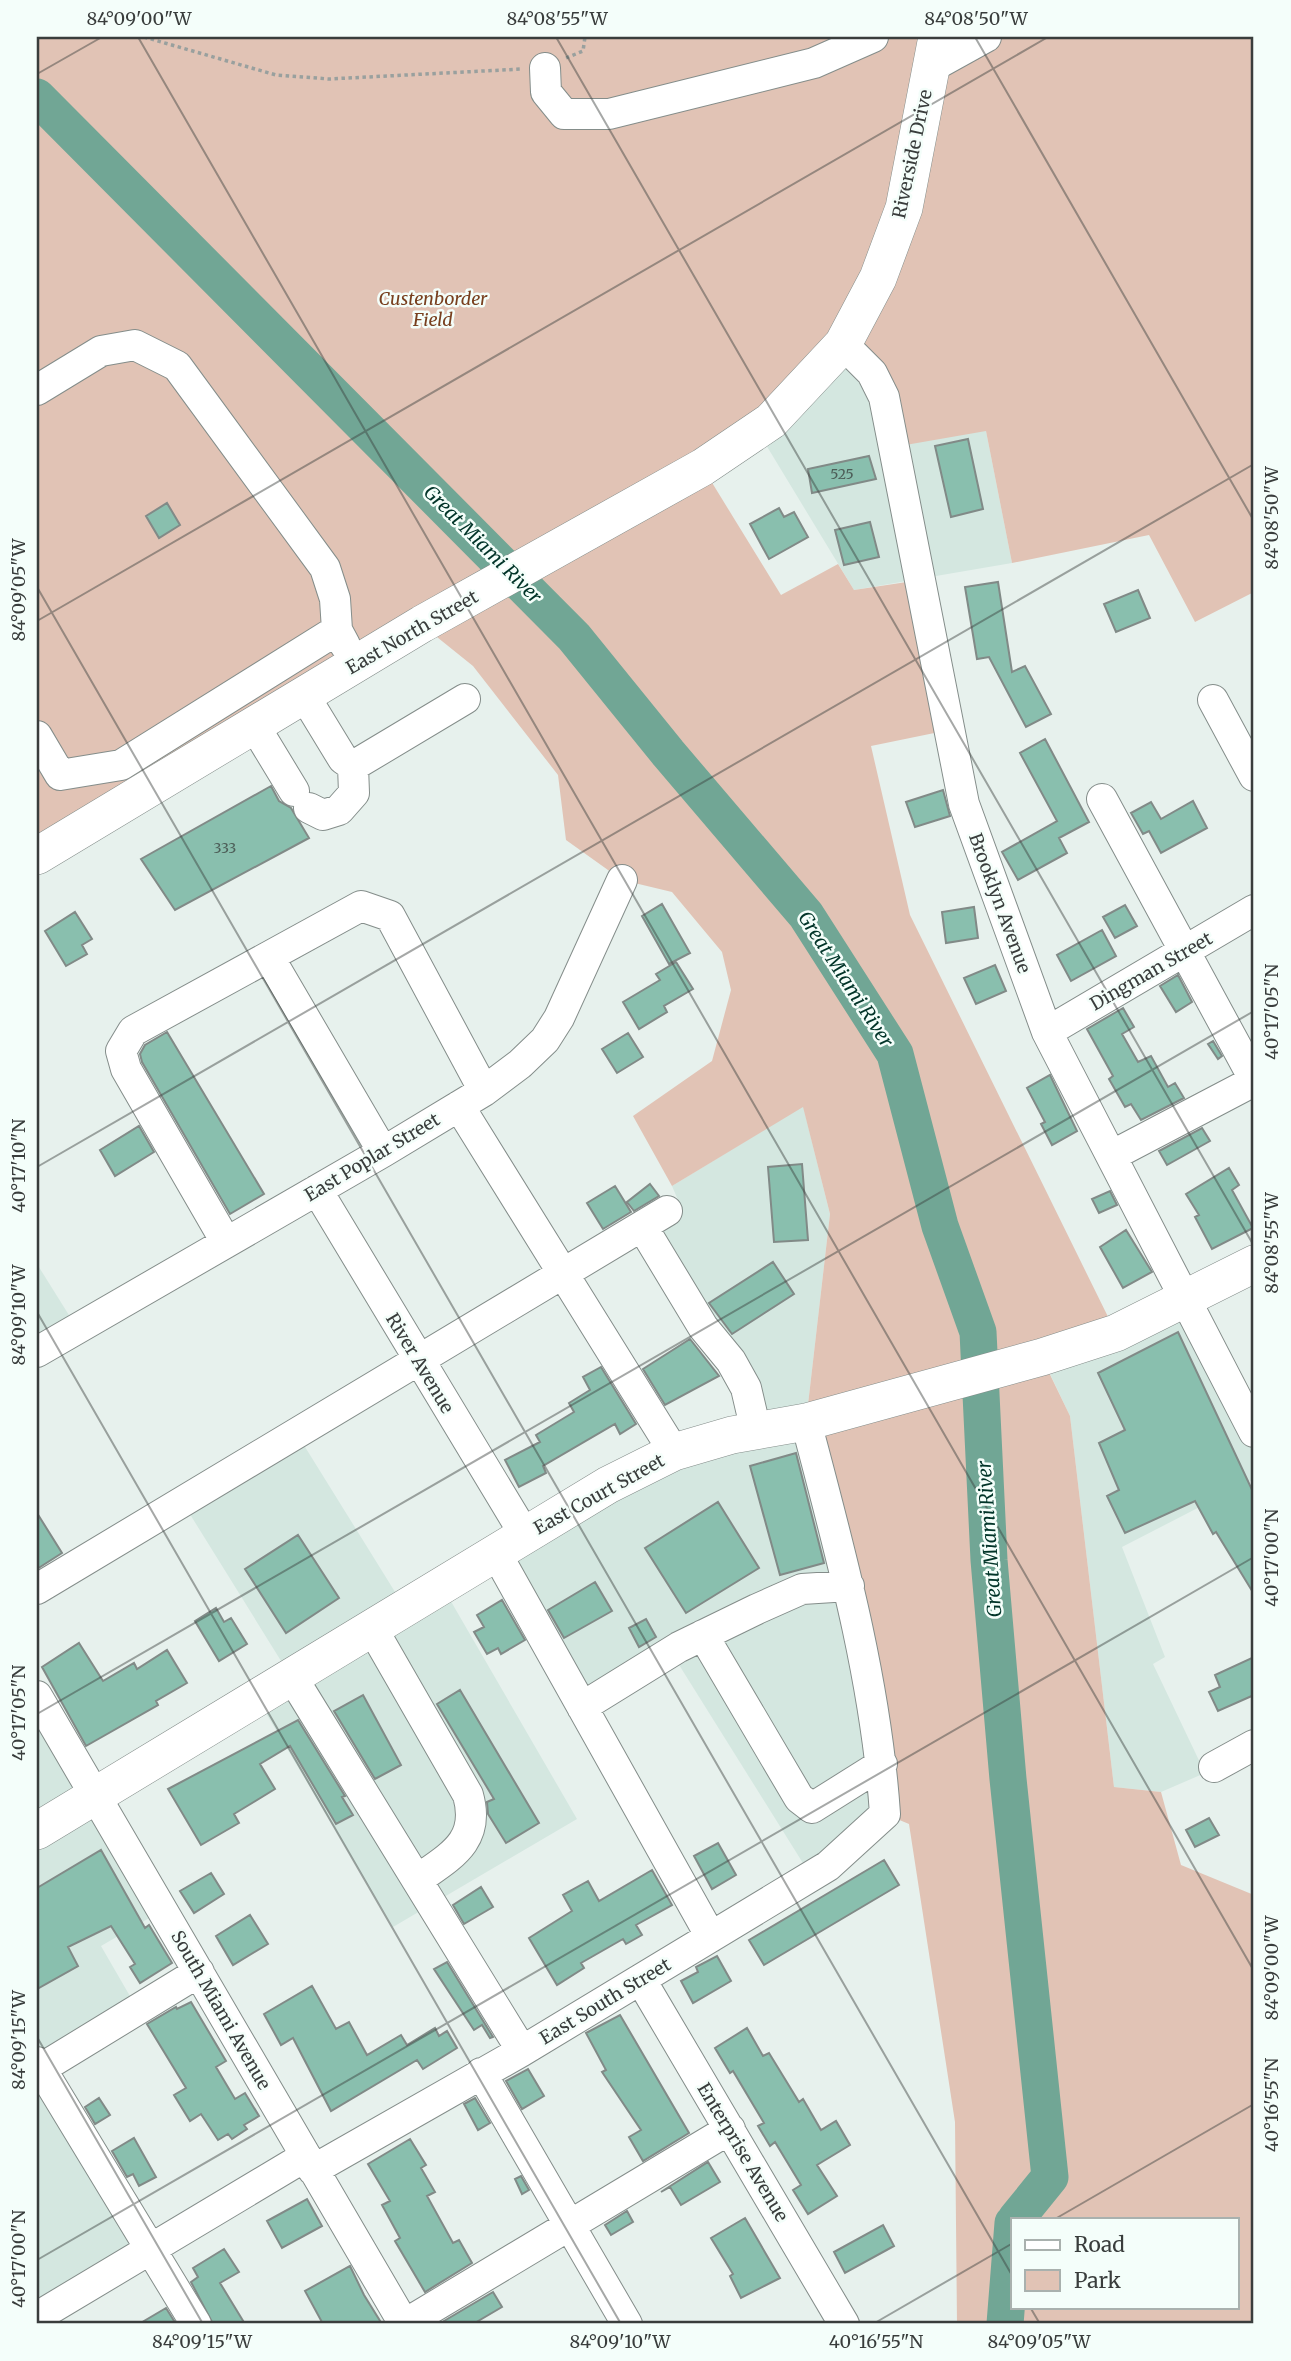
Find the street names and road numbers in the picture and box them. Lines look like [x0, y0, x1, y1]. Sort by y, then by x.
street label: Riverside Drive [887, 87, 937, 221]
street label: East North Street [342, 585, 482, 679]
street label: Brooklyn Avenue [964, 830, 1036, 976]
street label: Dingman Street [1086, 927, 1216, 1015]
street label: East Poplar Street [300, 1108, 444, 1206]
street label: River Avenue [381, 1309, 459, 1417]
street label: East Court Street [530, 1449, 668, 1539]
street label: South Miami Avenue [166, 1926, 276, 2094]
street label: East South Street [535, 1953, 675, 2049]
street label: Enterprise Avenue [692, 2078, 794, 2226]

